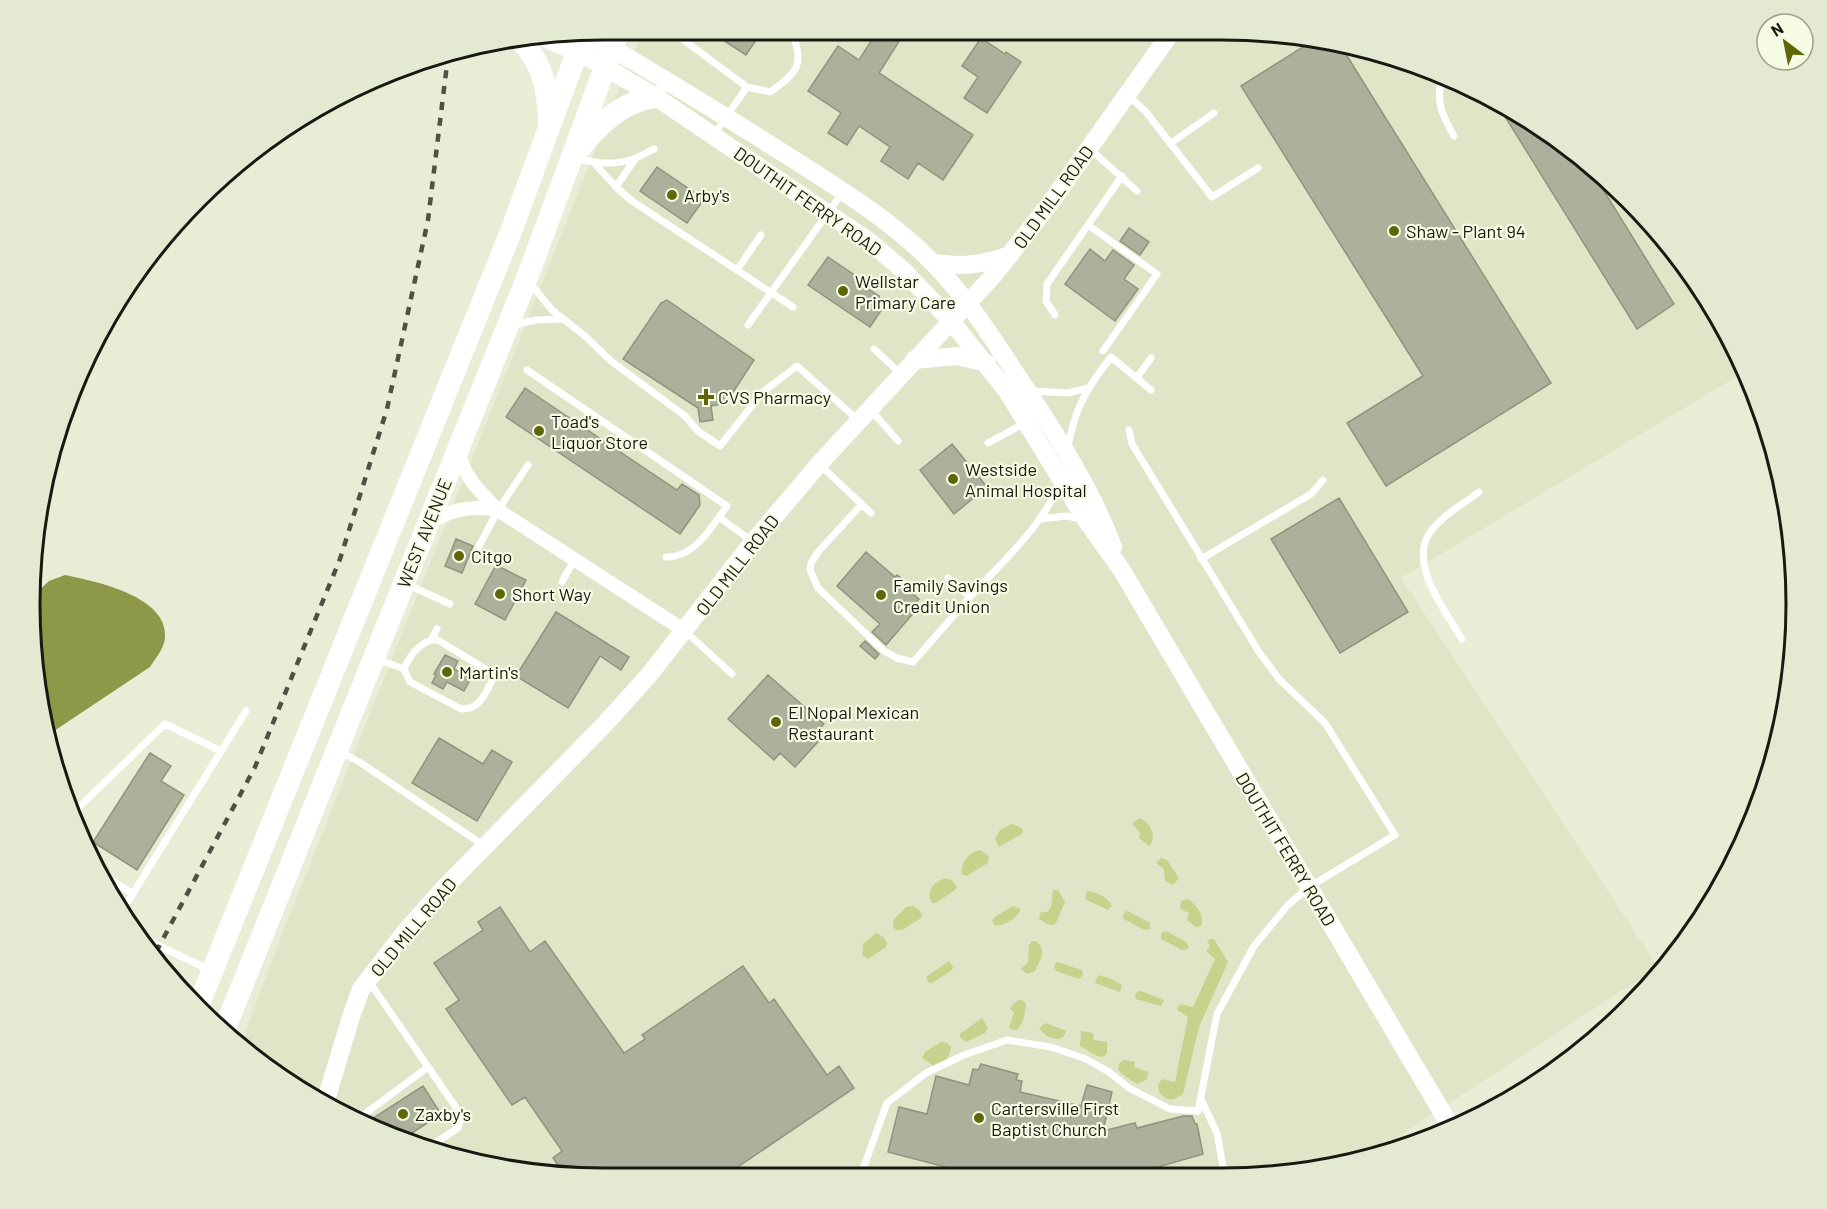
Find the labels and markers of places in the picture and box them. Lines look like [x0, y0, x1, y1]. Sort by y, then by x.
place label: Arby's [684, 184, 730, 206]
marker: Arby's [665, 188, 679, 202]
place label: Shaw - Plant 94 [1406, 220, 1526, 242]
marker: Shaw - Plant 94 [1387, 224, 1401, 238]
place label: Wellstar Primary Care [855, 270, 956, 313]
marker: Wellstar Primary Care [836, 284, 850, 298]
place label: CVS Pharmacy [718, 386, 831, 408]
marker: CVS Pharmacy [699, 390, 713, 404]
place label: Toad's Liquor Store [551, 410, 648, 453]
marker: Toad's Liquor Store [532, 424, 546, 438]
place label: Westside Animal Hospital [965, 458, 1087, 501]
marker: Westside Animal Hospital [946, 472, 960, 486]
place label: Citgo [471, 545, 512, 567]
marker: Citgo [452, 549, 466, 563]
place label: Family Savings Credit Union [893, 574, 1008, 617]
place label: Short Way [512, 583, 591, 605]
marker: Short Way [493, 587, 507, 601]
marker: Family Savings Credit Union [874, 588, 888, 602]
place label: Martin's [459, 661, 519, 683]
marker: Martin's [440, 665, 454, 679]
place label: El Nopal Mexican Restaurant [788, 701, 919, 744]
marker: El Nopal Mexican Restaurant [769, 715, 783, 729]
place label: Cartersville First Baptist Church [991, 1097, 1119, 1140]
place label: Zaxby's [415, 1103, 471, 1125]
marker: Zaxby's [396, 1107, 410, 1121]
marker: Cartersville First Baptist Church [972, 1111, 986, 1125]

